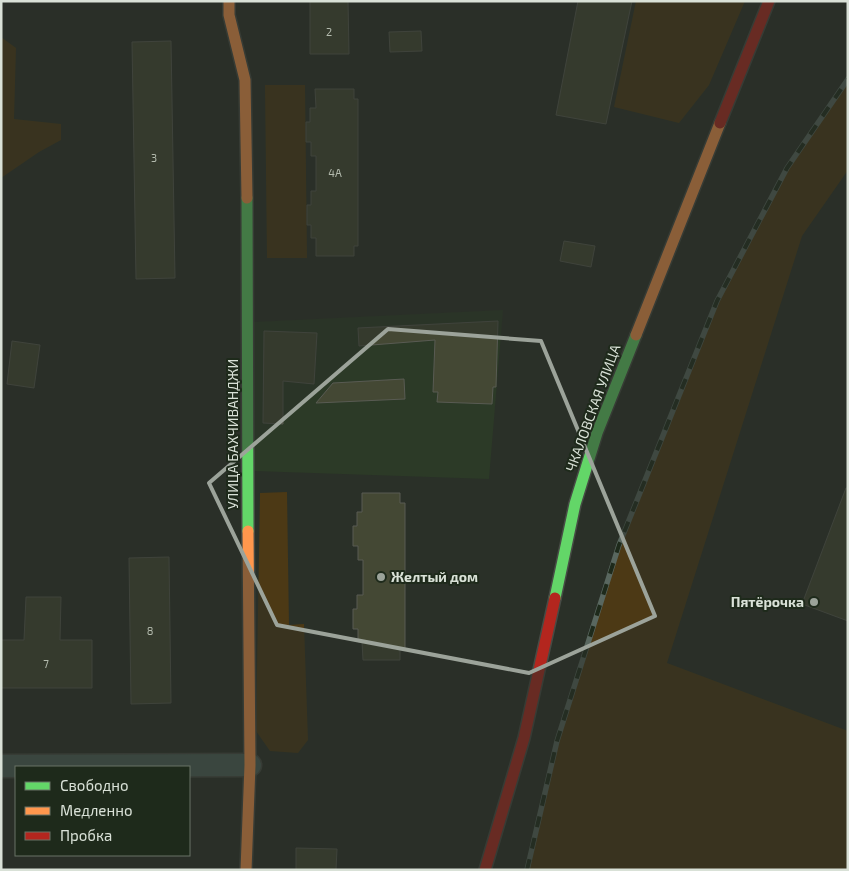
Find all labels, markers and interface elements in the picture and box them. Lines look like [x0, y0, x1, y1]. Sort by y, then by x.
house number: 2 [326, 25, 332, 38]
house number: 3 [151, 151, 157, 164]
house number: 4А [328, 166, 342, 179]
street label: ЧКАЛОВСКАЯ УЛИЦА [562, 342, 624, 474]
street label: УЛИЦА БАХЧИВАНДЖИ [224, 359, 241, 509]
place label: Желтый дом [391, 568, 478, 585]
marker: Желтый дом [375, 571, 387, 583]
place label: Пятёрочка [731, 593, 804, 610]
marker: Пятёрочка [808, 596, 820, 608]
house number: 8 [147, 624, 153, 637]
house number: 7 [43, 657, 49, 670]
legend [15, 766, 190, 856]
text: Свободно [60, 776, 129, 794]
text: Медленно [60, 801, 133, 819]
text: Пробка [60, 826, 112, 844]

